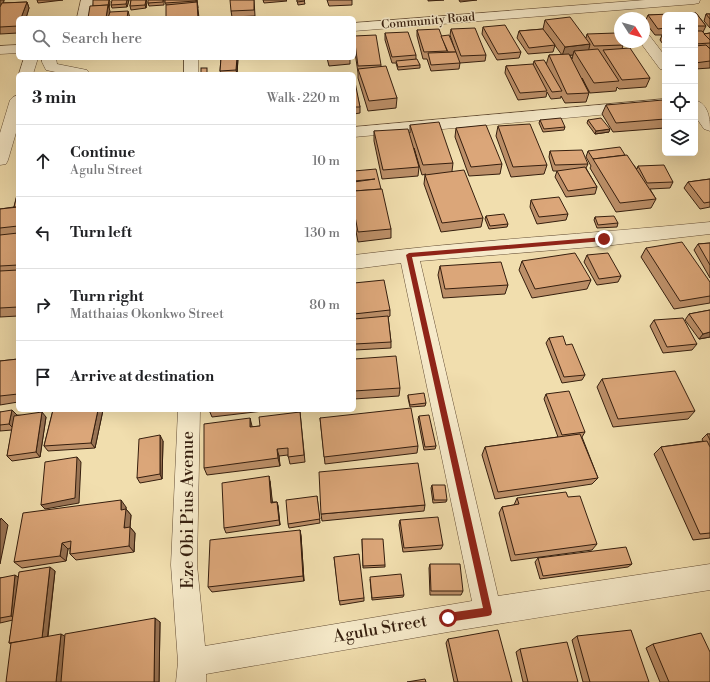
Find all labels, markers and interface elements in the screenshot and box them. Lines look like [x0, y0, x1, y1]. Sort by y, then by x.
street label: Community Road [380, 9, 476, 33]
north arrow [614, 12, 650, 48]
map controls [662, 12, 698, 156]
button: + [662, 12, 698, 48]
search box [16, 16, 356, 60]
icon: search [30, 27, 52, 49]
text: Search here [62, 29, 142, 48]
button: − [662, 48, 698, 84]
button: locate [662, 84, 698, 120]
text: 3 min [32, 87, 76, 109]
text: Walk · 220 m [267, 90, 340, 106]
button: layers [662, 120, 698, 156]
text: Continue [70, 143, 135, 162]
icon: ahead [32, 150, 54, 172]
text: 10 m [312, 153, 340, 169]
text: Agulu Street [70, 162, 143, 178]
icon: left [32, 222, 54, 244]
text: Turn left [70, 223, 132, 242]
text: 130 m [305, 225, 340, 241]
route end [595, 230, 613, 248]
text: Turn right [70, 287, 144, 306]
icon: right [32, 294, 54, 316]
text: 80 m [309, 297, 340, 313]
text: Matthaias Okonkwo Street [70, 306, 224, 322]
icon: arrive [32, 366, 54, 388]
text: Arrive at destination [70, 367, 214, 386]
street label: Eze Obi Pius Avenue [177, 431, 199, 589]
route start [439, 609, 457, 627]
street label: Agulu Street [330, 610, 429, 648]

